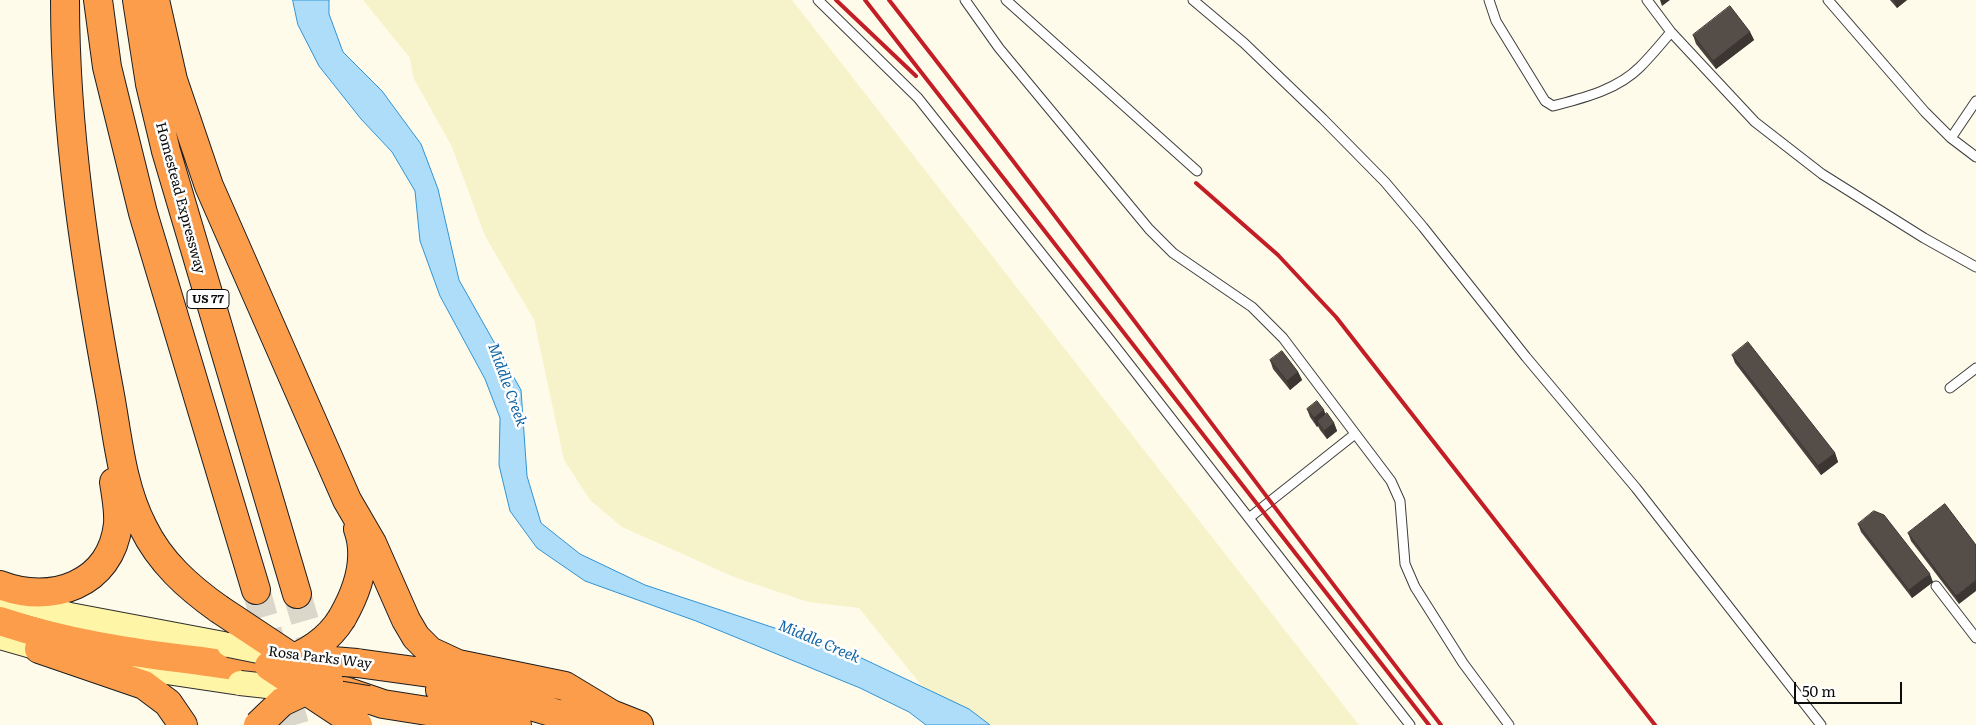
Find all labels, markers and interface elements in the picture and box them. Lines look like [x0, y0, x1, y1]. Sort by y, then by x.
street label: Homestead Expressway [152, 120, 208, 276]
road number: US 77 [187, 290, 229, 308]
water label: Middle Creek [484, 341, 530, 429]
water label: Middle Creek [775, 617, 863, 667]
street label: Rosa Parks Way [267, 643, 373, 673]
scale bar [1796, 672, 1904, 704]
text: 50 m [1802, 679, 1836, 702]

